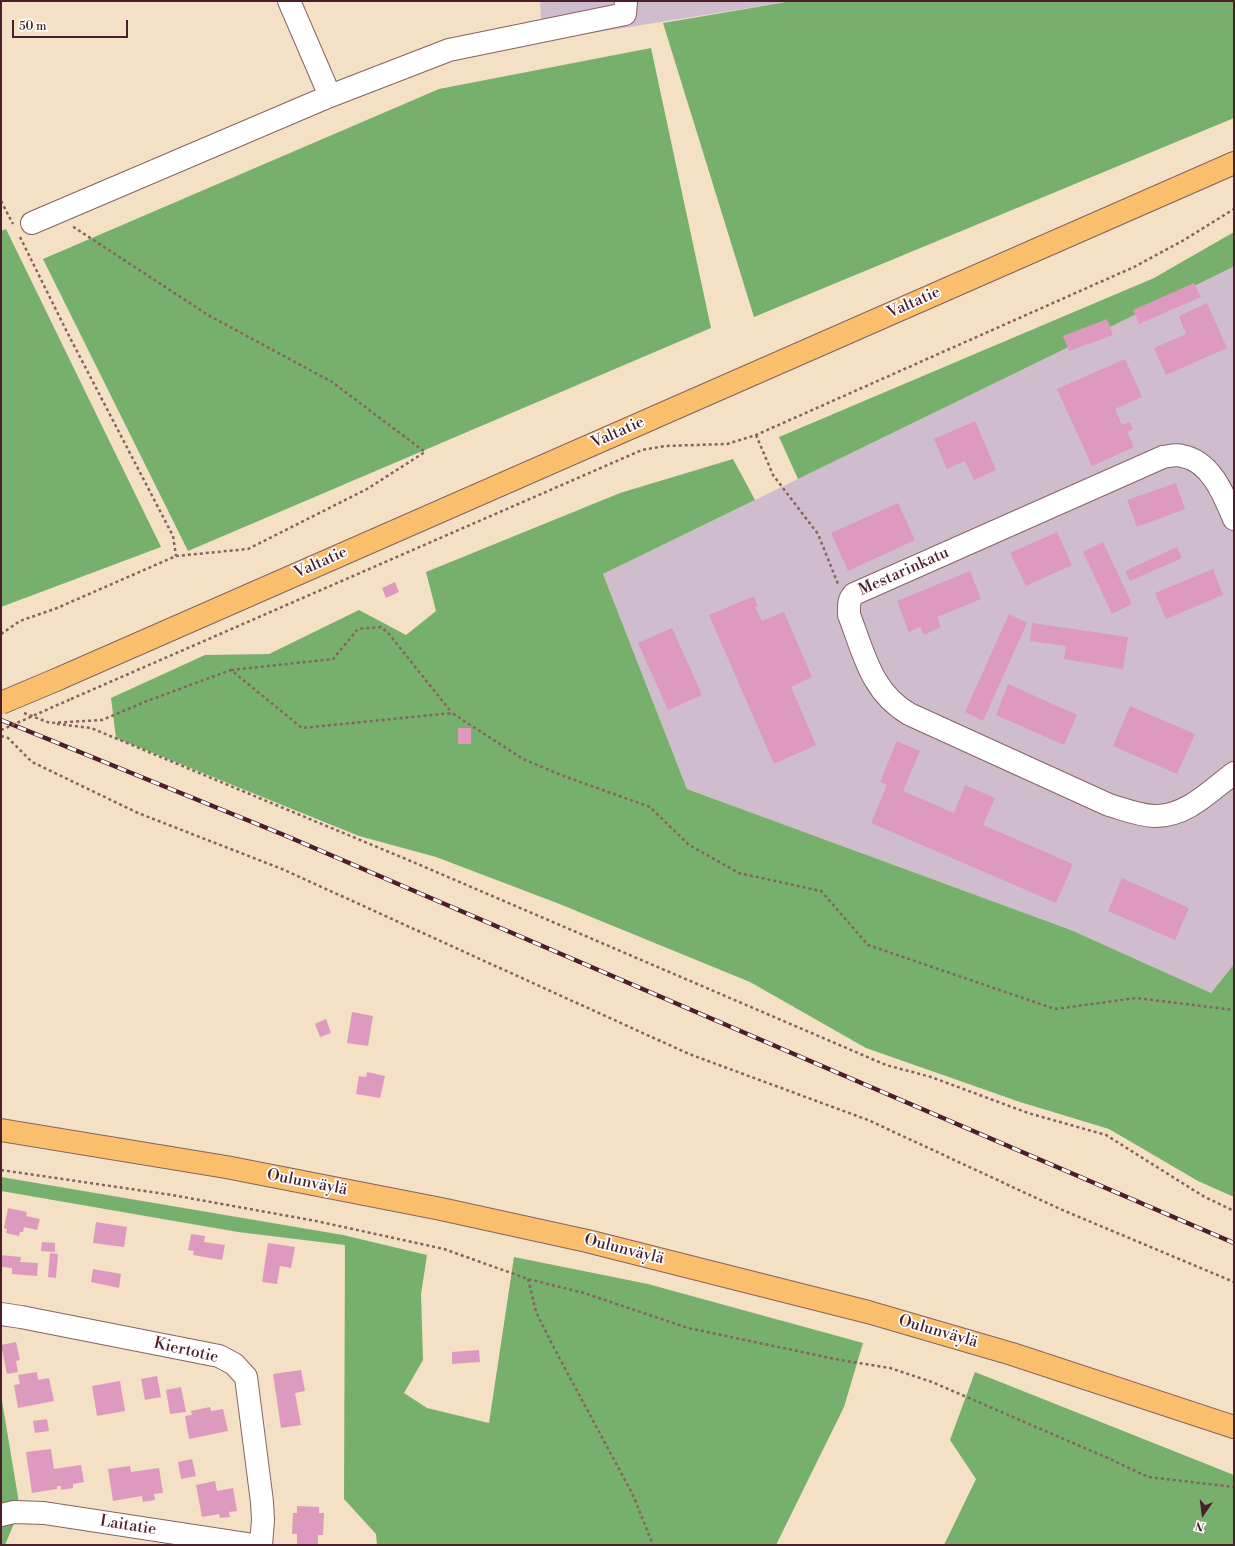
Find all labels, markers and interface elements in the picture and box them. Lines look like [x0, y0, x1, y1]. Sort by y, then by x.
scale bar [14, 12, 130, 38]
text: 50 m [19, 19, 47, 34]
street label: Valtatie [885, 283, 943, 323]
street label: Valtatie [589, 413, 647, 453]
street label: Valtatie [292, 543, 350, 583]
street label: Mestarinkatu [856, 543, 952, 601]
street label: Oulunväylä [265, 1166, 349, 1200]
street label: Oulunväylä [582, 1231, 666, 1269]
street label: Oulunväylä [896, 1312, 980, 1352]
street label: Kiertotie [152, 1334, 220, 1368]
north arrow [1183, 1494, 1223, 1534]
street label: Laitatie [98, 1512, 158, 1540]
text: N [1194, 1518, 1206, 1533]

